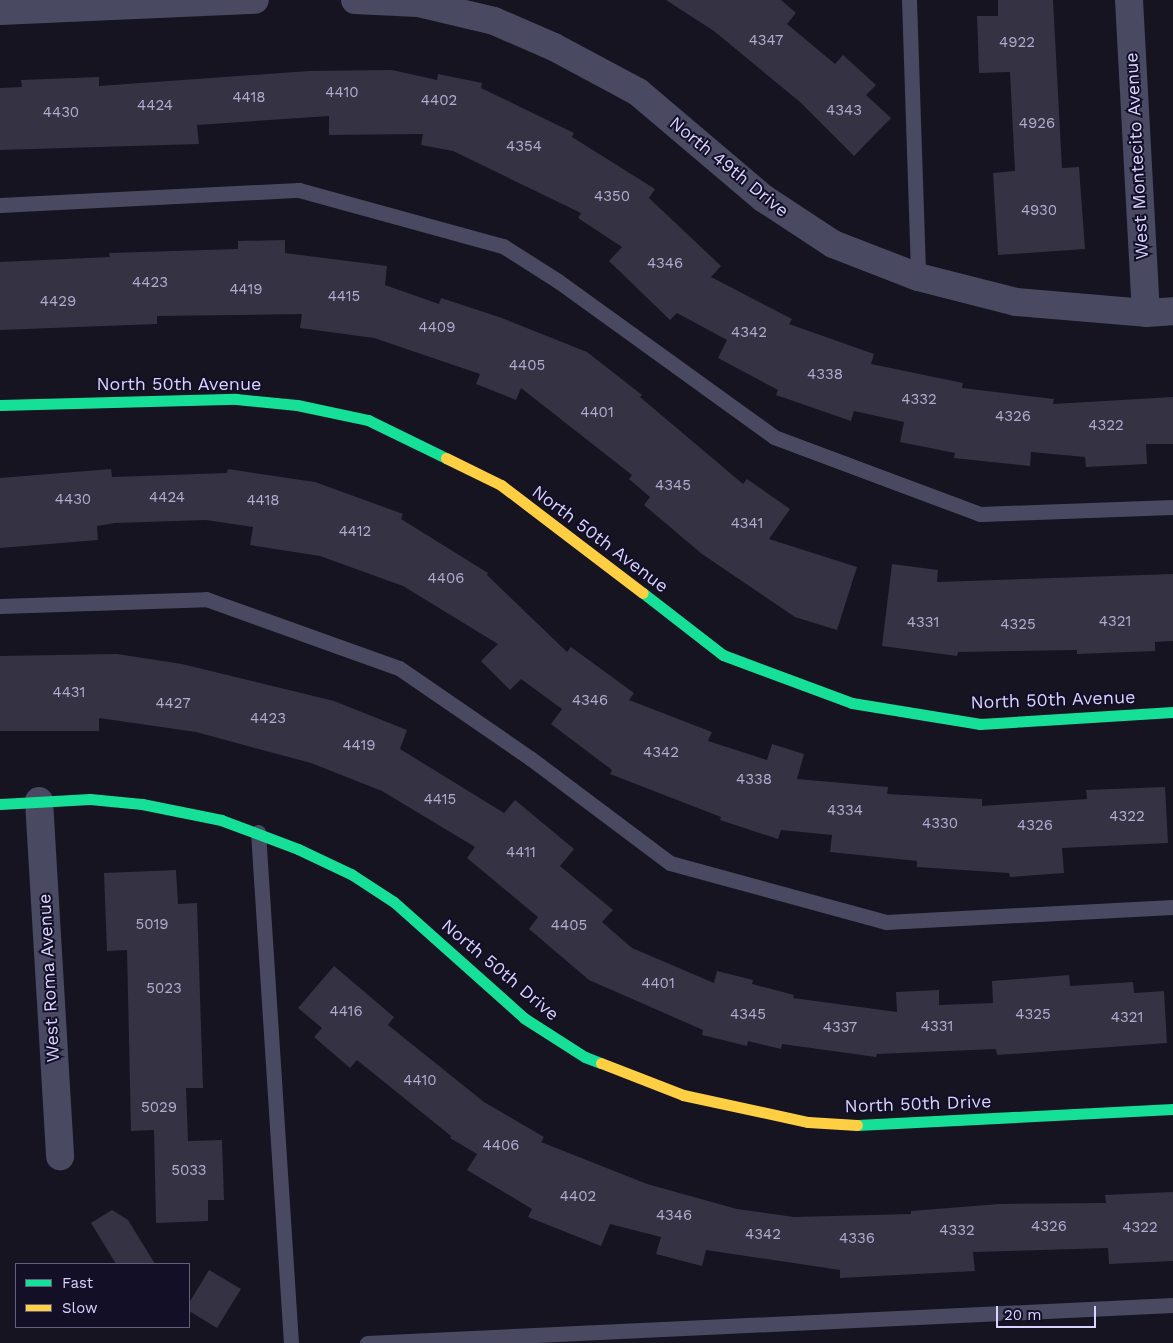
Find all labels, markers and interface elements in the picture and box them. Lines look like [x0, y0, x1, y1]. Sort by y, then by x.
house number: 4347 [749, 32, 783, 50]
house number: 4922 [999, 34, 1035, 52]
street label: West Montecito Avenue [1121, 51, 1153, 261]
house number: 4410 [325, 84, 359, 102]
house number: 4418 [232, 89, 266, 107]
house number: 4402 [421, 92, 457, 110]
house number: 4424 [137, 97, 173, 115]
house number: 4343 [826, 102, 862, 120]
house number: 4430 [43, 104, 79, 122]
street label: North 49th Drive [665, 112, 793, 222]
house number: 4926 [1019, 115, 1055, 133]
house number: 4354 [506, 138, 542, 156]
house number: 4350 [594, 188, 630, 206]
house number: 4930 [1021, 202, 1057, 220]
house number: 4346 [647, 255, 683, 273]
house number: 4423 [132, 274, 168, 292]
house number: 4419 [229, 281, 263, 299]
house number: 4415 [328, 288, 360, 306]
house number: 4429 [40, 293, 76, 311]
house number: 4409 [419, 319, 455, 337]
house number: 4342 [731, 324, 767, 342]
house number: 4405 [509, 357, 545, 375]
house number: 4338 [807, 366, 843, 384]
street label: North 50th Avenue [96, 373, 262, 395]
house number: 4332 [901, 391, 937, 409]
house number: 4401 [580, 404, 614, 422]
house number: 4326 [995, 408, 1031, 426]
house number: 4322 [1088, 417, 1124, 435]
house number: 4345 [655, 477, 691, 495]
street label: North 50th Avenue [527, 481, 673, 597]
house number: 4424 [149, 489, 185, 507]
house number: 4430 [55, 491, 91, 509]
house number: 4418 [246, 492, 280, 510]
house number: 4341 [731, 515, 763, 533]
house number: 4412 [339, 523, 371, 541]
house number: 4406 [428, 570, 464, 588]
house number: 4321 [1099, 613, 1131, 631]
house number: 4331 [907, 614, 939, 632]
house number: 4325 [1000, 616, 1036, 634]
house number: 4431 [53, 684, 85, 702]
street label: North 50th Avenue [970, 686, 1136, 714]
house number: 4346 [572, 692, 608, 710]
house number: 4427 [155, 695, 191, 713]
house number: 4423 [250, 710, 286, 728]
house number: 4419 [342, 737, 376, 755]
house number: 4342 [643, 744, 679, 762]
house number: 4338 [736, 771, 772, 789]
house number: 4415 [424, 791, 456, 809]
house number: 4334 [827, 802, 863, 820]
house number: 4322 [1109, 808, 1145, 826]
house number: 4330 [922, 815, 958, 833]
house number: 4326 [1017, 817, 1053, 835]
house number: 4411 [506, 844, 536, 862]
street label: West Roma Avenue [34, 893, 64, 1063]
street label: North 50th Drive [437, 915, 563, 1025]
house number: 5019 [135, 916, 169, 934]
house number: 4405 [551, 917, 587, 935]
house number: 4401 [641, 975, 675, 993]
house number: 5023 [146, 980, 182, 998]
house number: 4416 [329, 1003, 363, 1021]
house number: 4345 [730, 1006, 766, 1024]
house number: 4325 [1015, 1006, 1051, 1024]
house number: 4321 [1111, 1009, 1143, 1027]
house number: 4331 [921, 1018, 953, 1036]
house number: 4337 [823, 1019, 857, 1037]
house number: 4410 [403, 1072, 437, 1090]
street label: North 50th Drive [844, 1091, 992, 1117]
house number: 5029 [141, 1099, 177, 1117]
house number: 4406 [483, 1137, 519, 1155]
house number: 5033 [171, 1162, 207, 1180]
house number: 4402 [560, 1188, 596, 1206]
house number: 4346 [656, 1207, 692, 1225]
house number: 4326 [1031, 1218, 1067, 1236]
house number: 4322 [1122, 1219, 1158, 1237]
house number: 4332 [939, 1222, 975, 1240]
house number: 4342 [745, 1226, 781, 1244]
house number: 4336 [839, 1230, 875, 1248]
legend [15, 1263, 190, 1328]
text: Fast [62, 1274, 93, 1292]
scale bar [998, 1296, 1098, 1328]
text: Slow [62, 1299, 98, 1317]
text: 20 m [1004, 1306, 1042, 1324]

